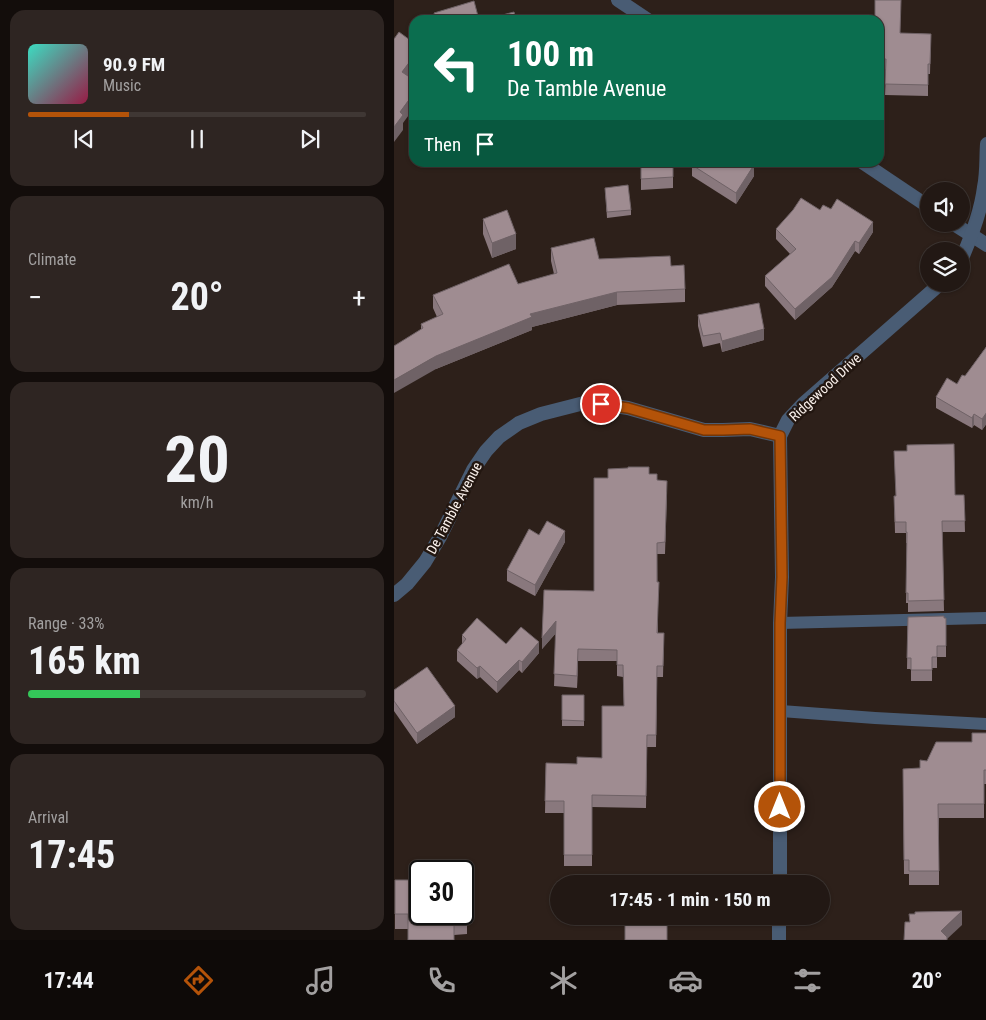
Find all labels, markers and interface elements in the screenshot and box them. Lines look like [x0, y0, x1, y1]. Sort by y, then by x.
text: 100 m [507, 34, 594, 75]
icon: left [424, 35, 489, 100]
text: 90.9 FM [103, 53, 165, 76]
text: Music [103, 76, 141, 95]
text: De Tamble Avenue [507, 76, 666, 101]
icon: previous [70, 125, 98, 153]
icon: pause [183, 125, 211, 153]
icon: next [296, 125, 324, 153]
icon: arrive [471, 130, 499, 158]
text: Then [424, 133, 461, 156]
map controls [920, 182, 970, 292]
button: sound [920, 182, 970, 232]
button: layers [920, 242, 970, 292]
text: Climate [28, 250, 76, 269]
text: 20° [170, 275, 224, 319]
text: − [28, 281, 42, 314]
text: + [352, 281, 366, 314]
street label: Ridgewood Drive [786, 349, 865, 424]
pin [580, 383, 622, 425]
icon: arrive [587, 390, 615, 418]
text: 20 [164, 422, 230, 498]
street label: De Tamble Avenue [423, 459, 485, 557]
text: km/h [181, 493, 213, 512]
text: Range · 33% [28, 614, 104, 633]
text: 165 km [28, 639, 141, 683]
position arrow [753, 780, 805, 832]
text: Arrival [28, 808, 69, 827]
text: 17:45 [28, 833, 115, 877]
speed limit sign: 30 [409, 860, 474, 925]
text: 17:45 · 1 min · 150 m [609, 888, 771, 911]
icon: directions [181, 963, 216, 998]
icon: music [303, 963, 338, 998]
icon: phone [424, 963, 459, 998]
icon: climate [546, 963, 581, 998]
icon: car [668, 963, 703, 998]
icon: filters [790, 963, 825, 998]
text: 17:44 [43, 968, 94, 993]
text: 20° [912, 968, 943, 993]

